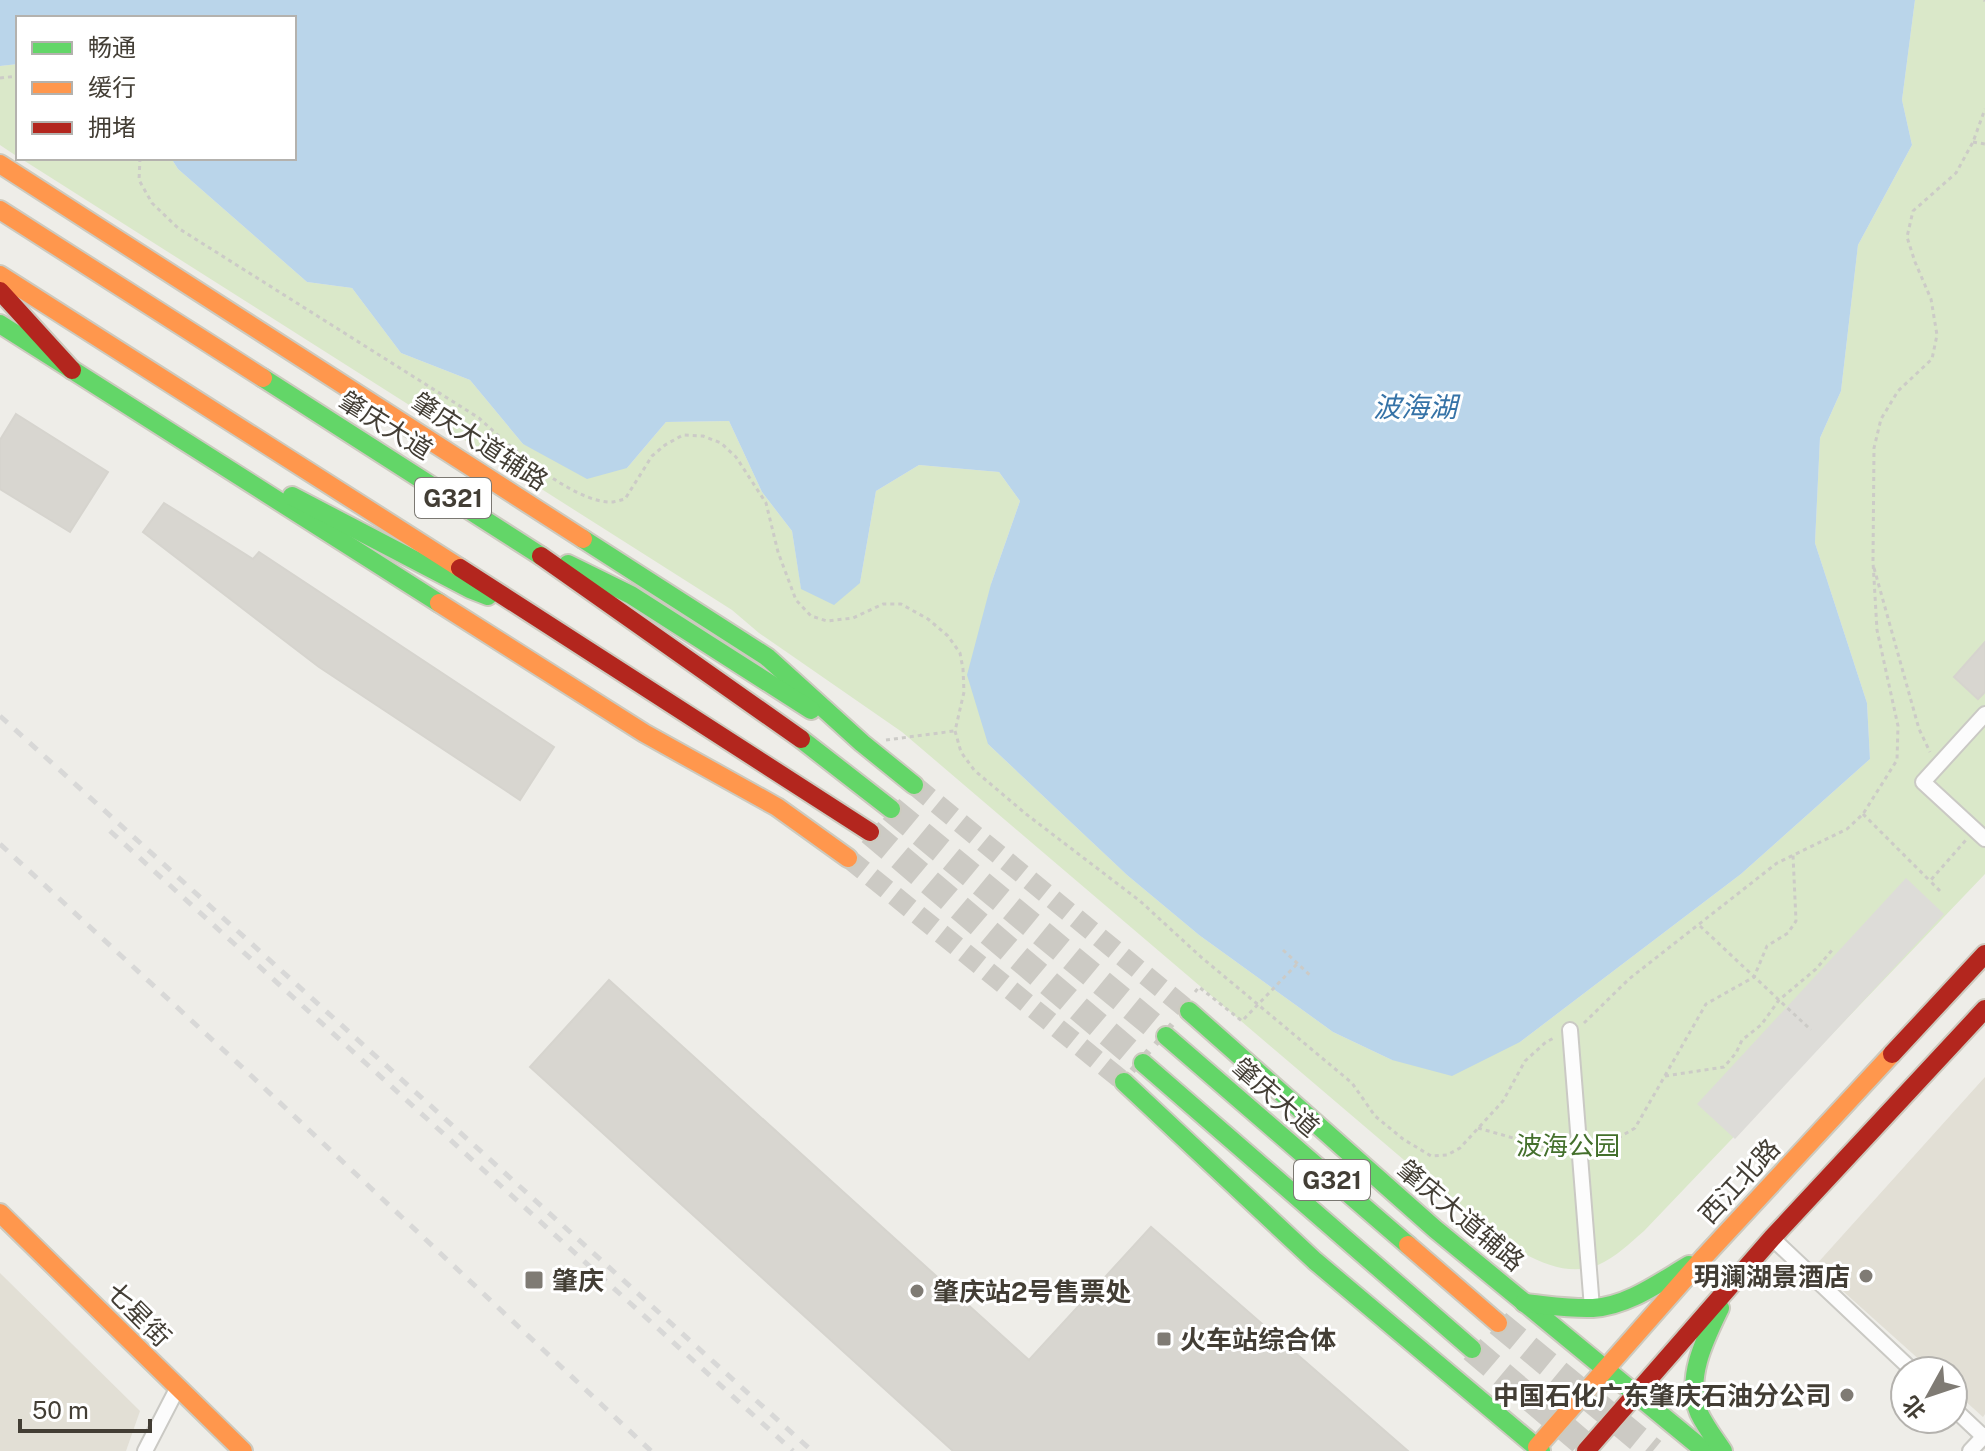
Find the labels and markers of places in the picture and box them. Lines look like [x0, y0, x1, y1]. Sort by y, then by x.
place label: 玥澜湖景酒店 [1694, 1261, 1850, 1292]
place label: 肇庆 [552, 1265, 604, 1296]
marker: 玥澜湖景酒店 [1857, 1267, 1875, 1285]
marker: 肇庆 [523, 1269, 545, 1291]
place label: 肇庆站2号售票处 [933, 1276, 1132, 1307]
marker: 肇庆站2号售票处 [908, 1282, 926, 1300]
place label: 火车站综合体 [1180, 1324, 1336, 1355]
marker: 火车站综合体 [1155, 1330, 1173, 1348]
place label: 中国石化广东肇庆石油分公司 [1493, 1380, 1831, 1411]
marker: 中国石化广东肇庆石油分公司 [1838, 1386, 1856, 1404]

